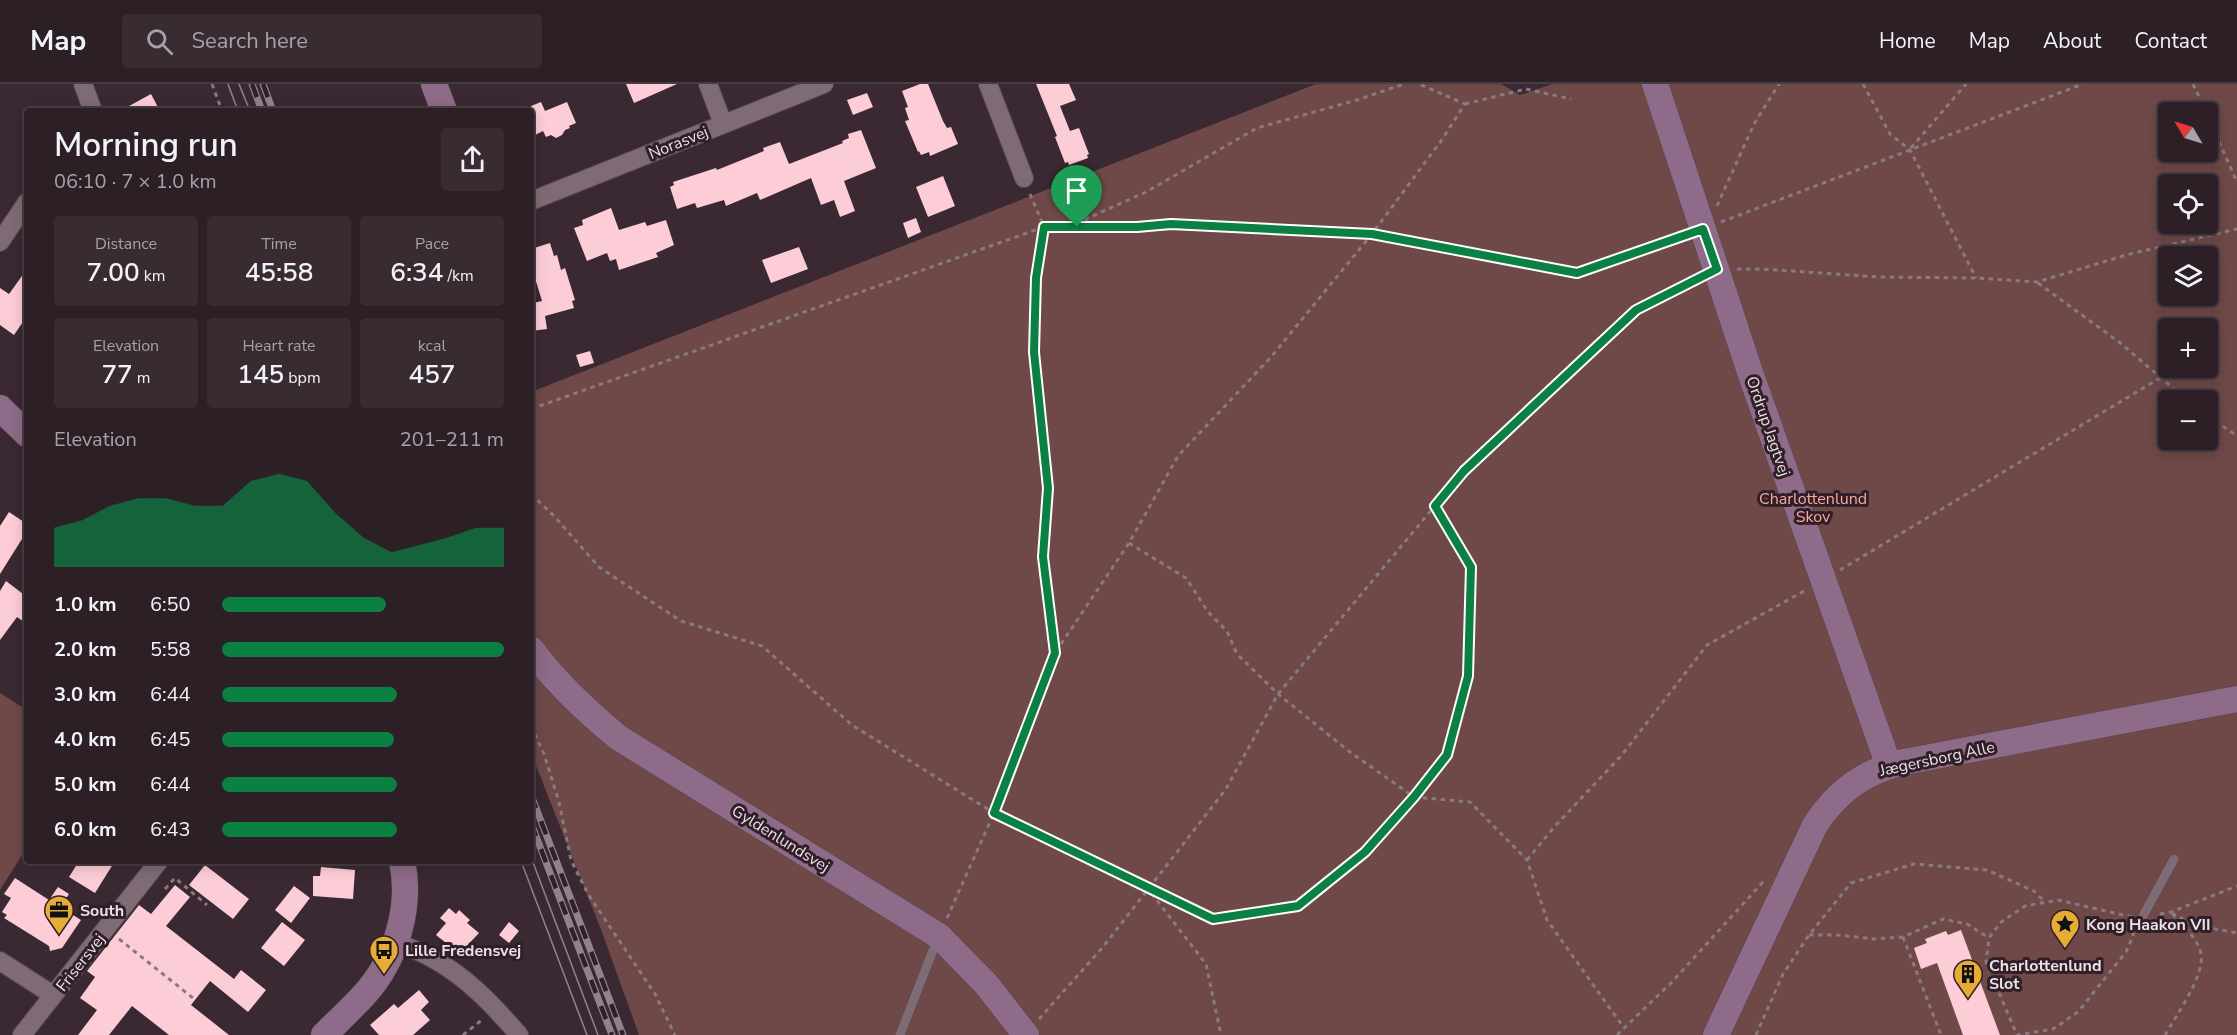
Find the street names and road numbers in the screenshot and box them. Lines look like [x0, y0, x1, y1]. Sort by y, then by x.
street label: Norasvej [645, 121, 712, 165]
street label: Ordrup Jagtvej [1741, 373, 1795, 479]
street label: Jægersborg Alle [1877, 736, 1997, 782]
street label: Gyldenlundsvej [727, 800, 834, 878]
street label: Frisersvej [51, 929, 110, 996]

